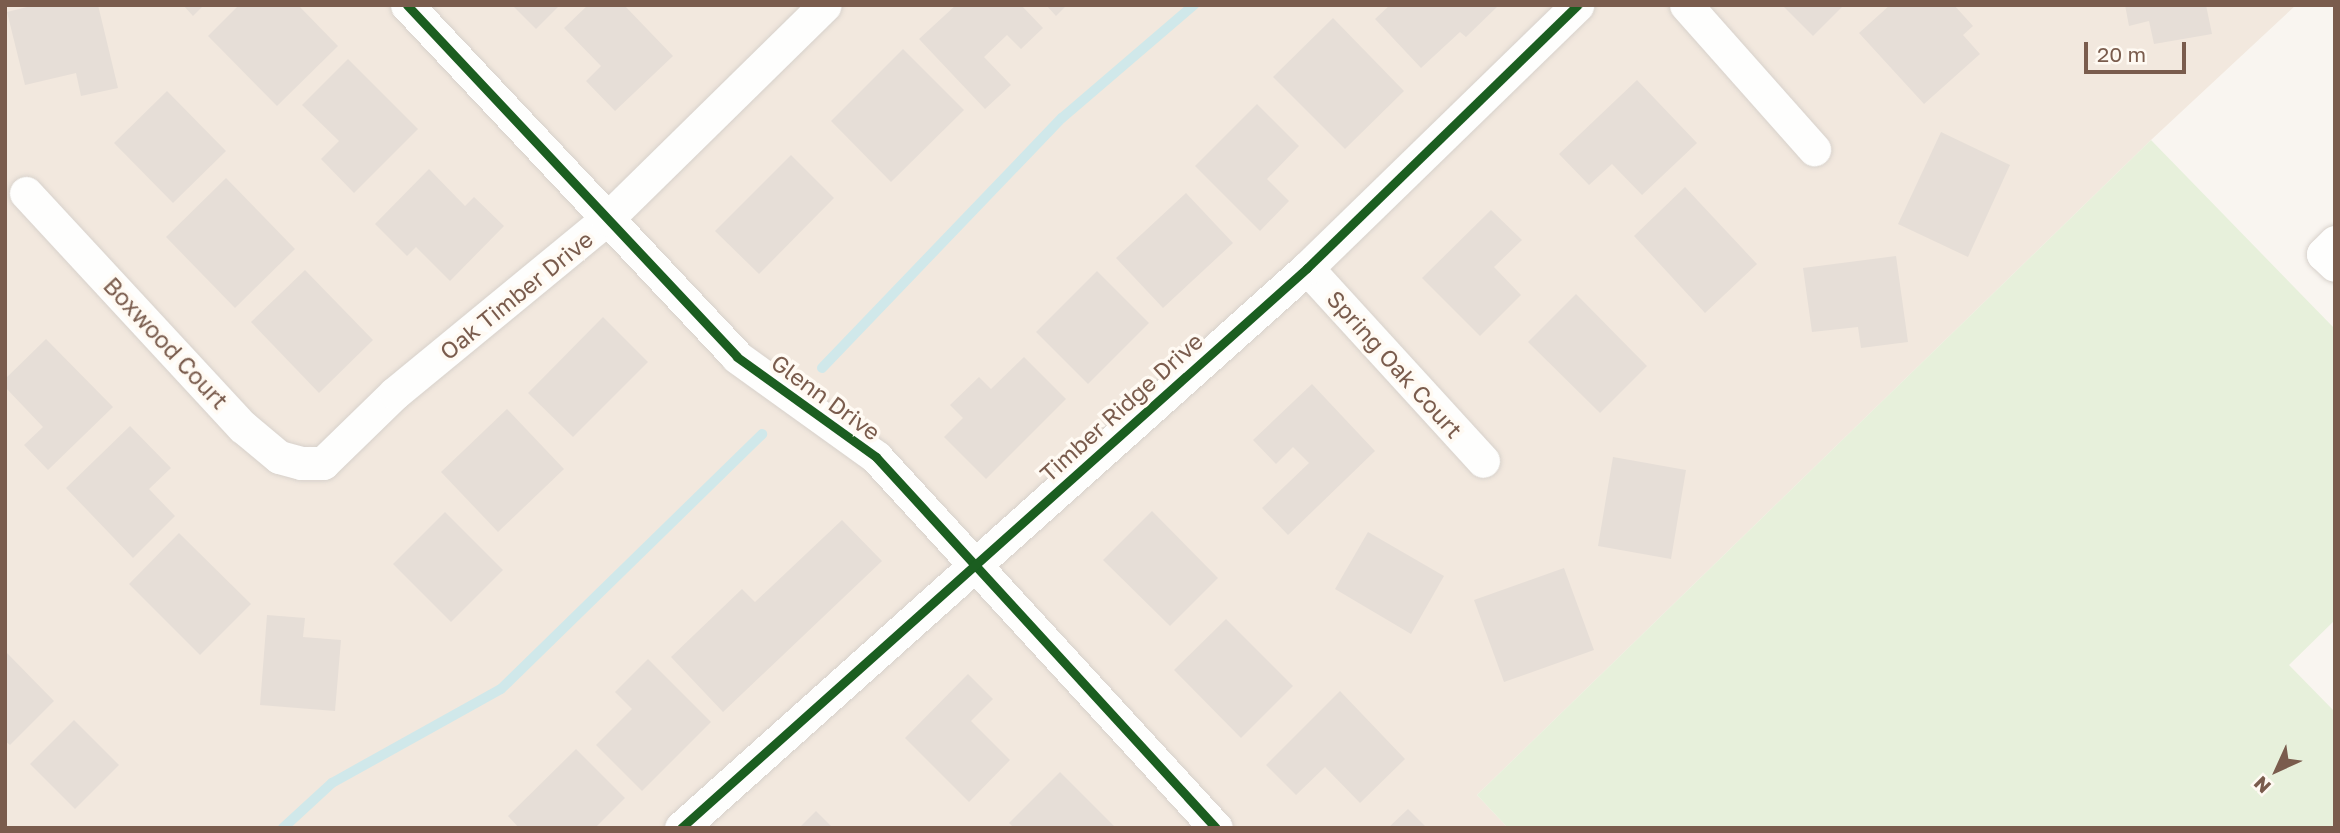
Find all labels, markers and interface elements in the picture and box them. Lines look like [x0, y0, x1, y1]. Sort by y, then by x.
scale bar [2088, 28, 2190, 72]
text: 20 m [2097, 41, 2146, 67]
street label: Oak Timber Drive [434, 225, 598, 365]
street label: Boxwood Court [98, 272, 234, 414]
street label: Spring Oak Court [1322, 285, 1468, 443]
street label: Timber Ridge Drive [1034, 327, 1208, 487]
street label: Glenn Drive [766, 348, 886, 446]
north arrow [2242, 735, 2312, 805]
text: N [2249, 772, 2275, 798]

